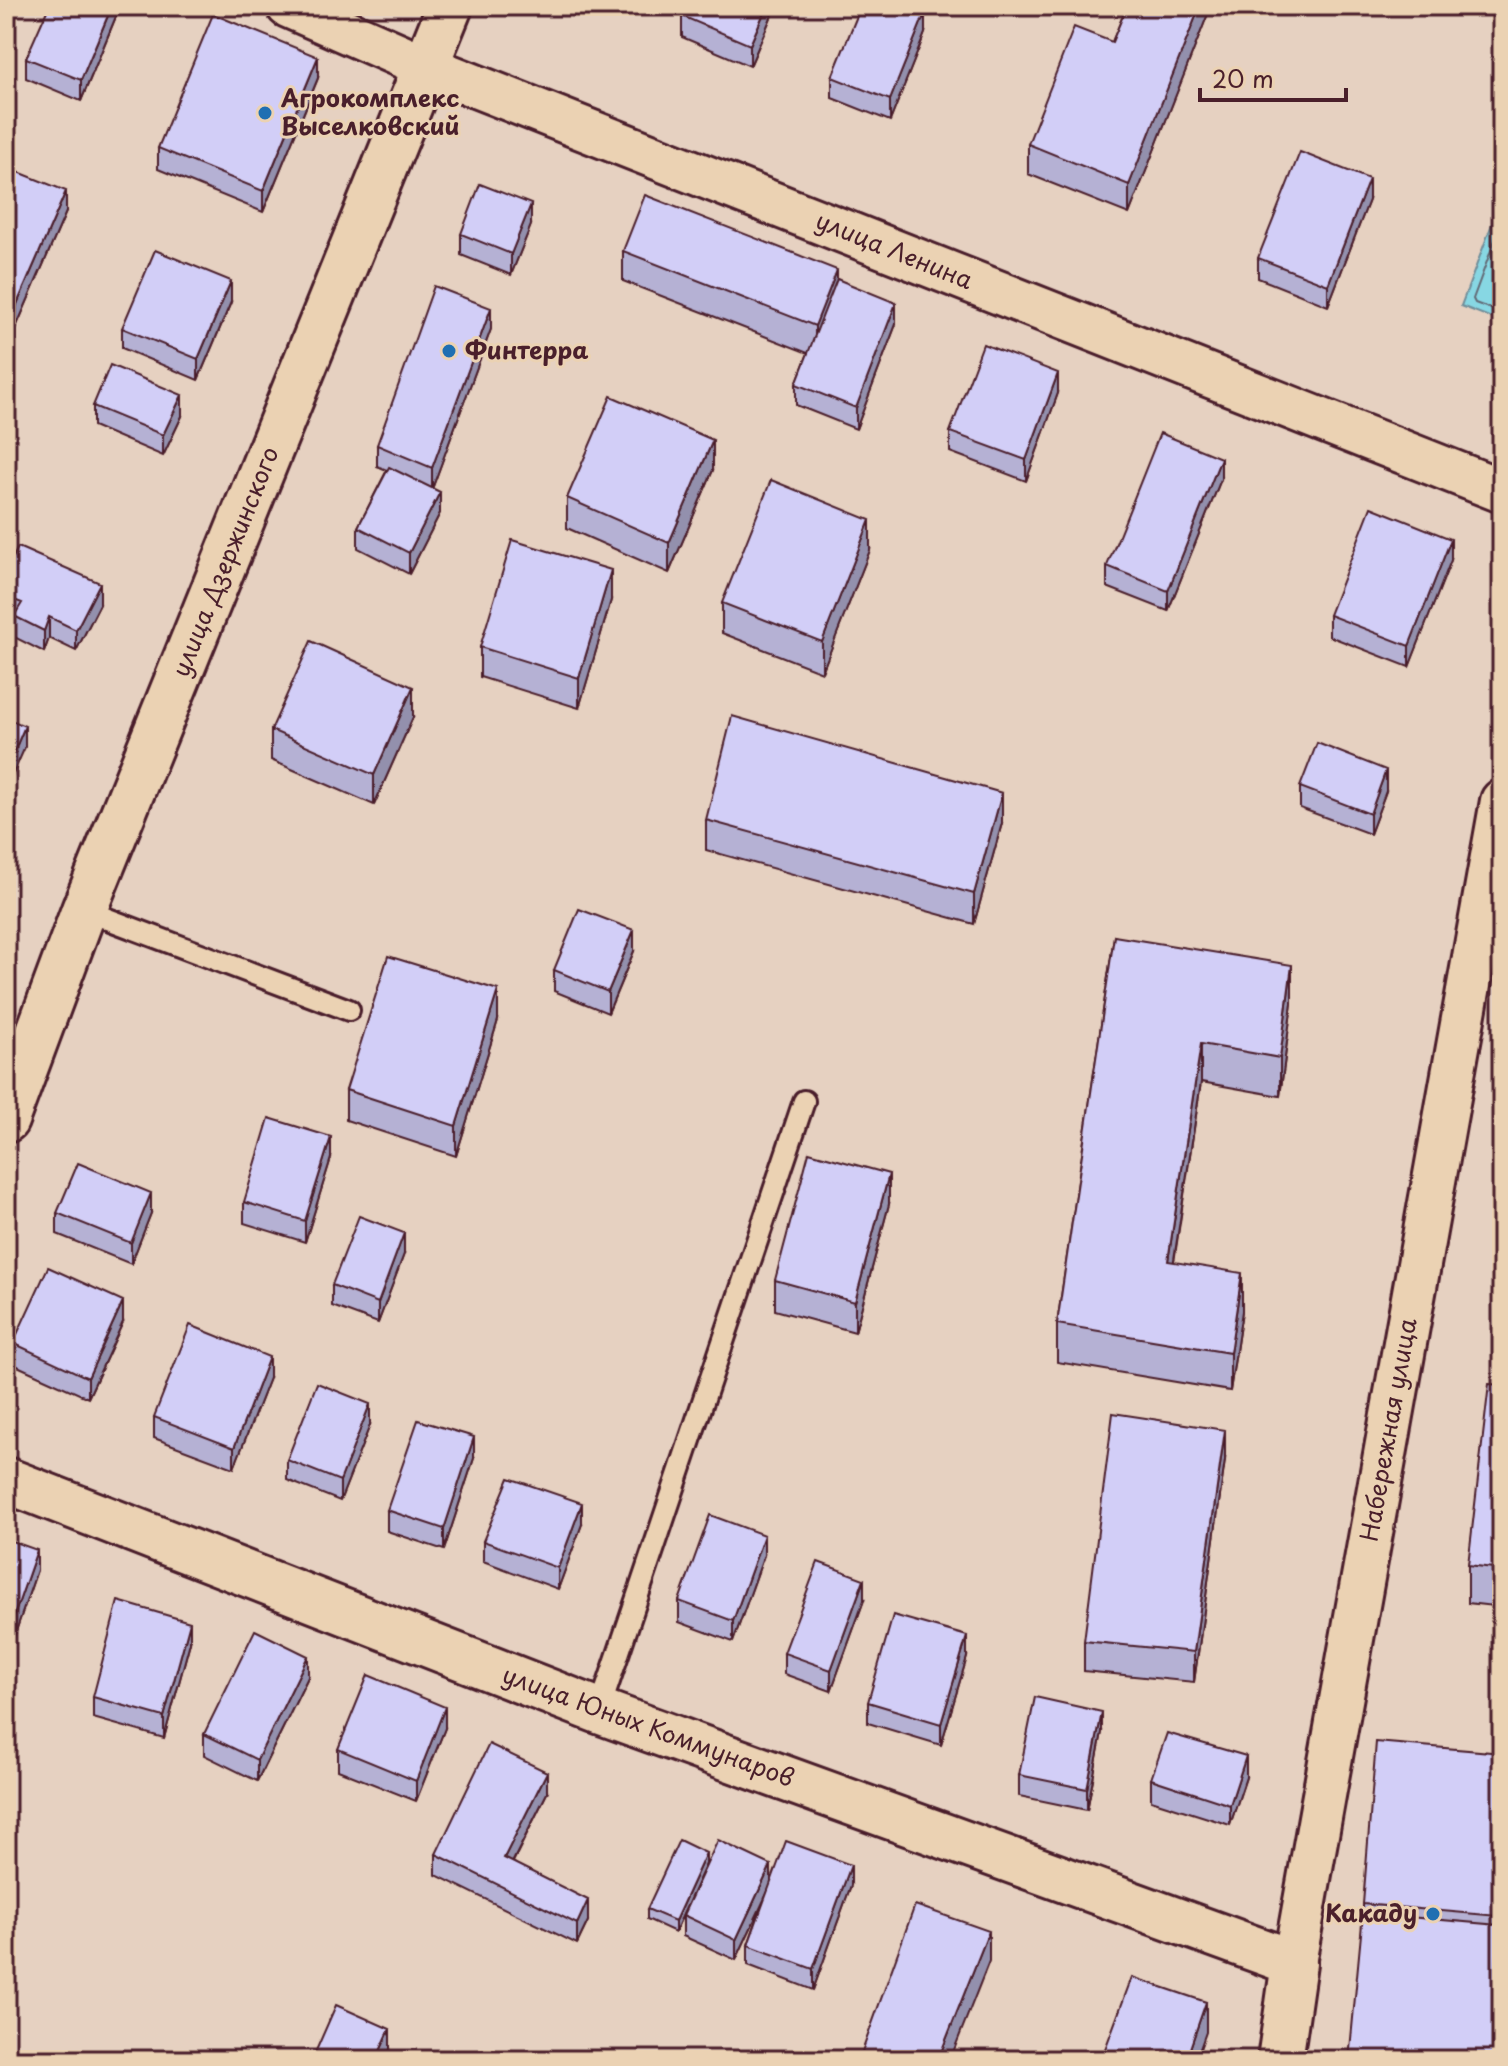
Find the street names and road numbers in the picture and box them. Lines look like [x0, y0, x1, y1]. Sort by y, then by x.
street label: улица Ленина [811, 201, 979, 297]
street label: улица Дзержинского [161, 441, 287, 682]
street label: Набережная улица [1350, 1315, 1424, 1544]
street label: улица Юных Коммунаров [498, 1655, 800, 1795]

